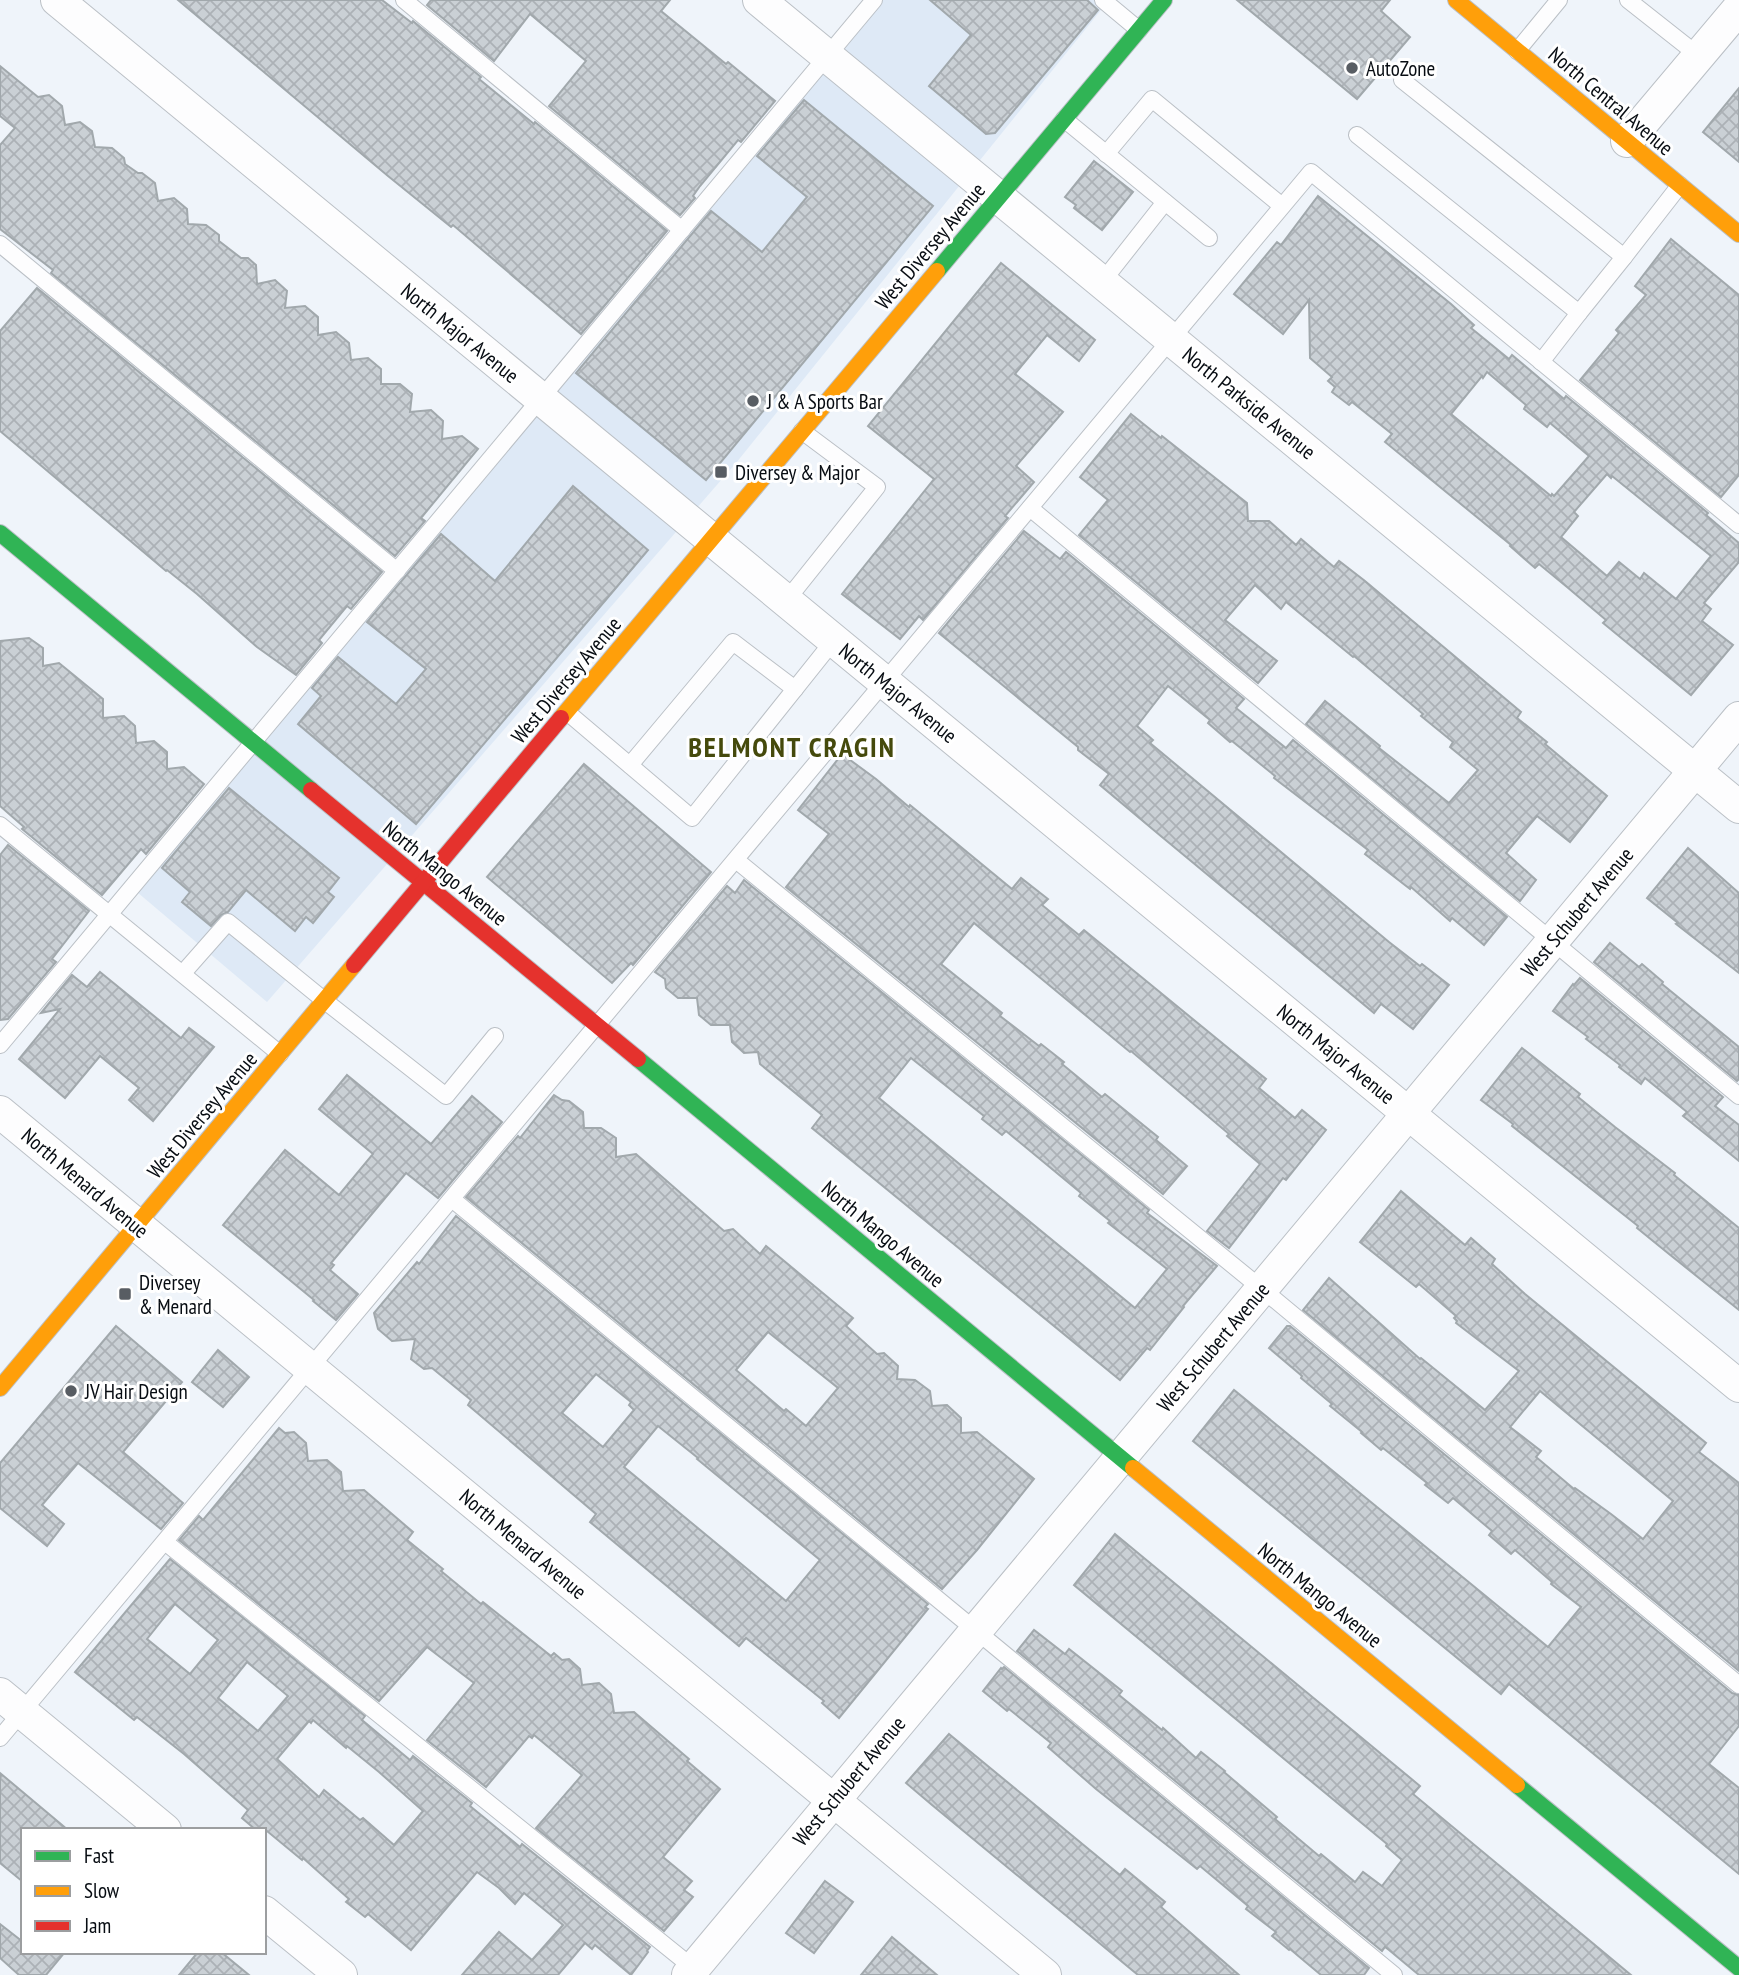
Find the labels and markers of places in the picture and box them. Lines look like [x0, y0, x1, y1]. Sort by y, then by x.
place label: AutoZone [1366, 55, 1435, 82]
marker: AutoZone [1344, 60, 1360, 76]
place label: J & A Sports Bar [766, 388, 883, 415]
marker: J & A Sports Bar [745, 393, 761, 409]
place label: Diversey & Major [735, 459, 860, 486]
marker: Diversey & Major [713, 464, 729, 480]
place label: Diversey & Menard [139, 1269, 212, 1320]
marker: Diversey & Menard [117, 1286, 133, 1302]
place label: JV Hair Design [84, 1378, 188, 1405]
marker: JV Hair Design [63, 1383, 79, 1399]

